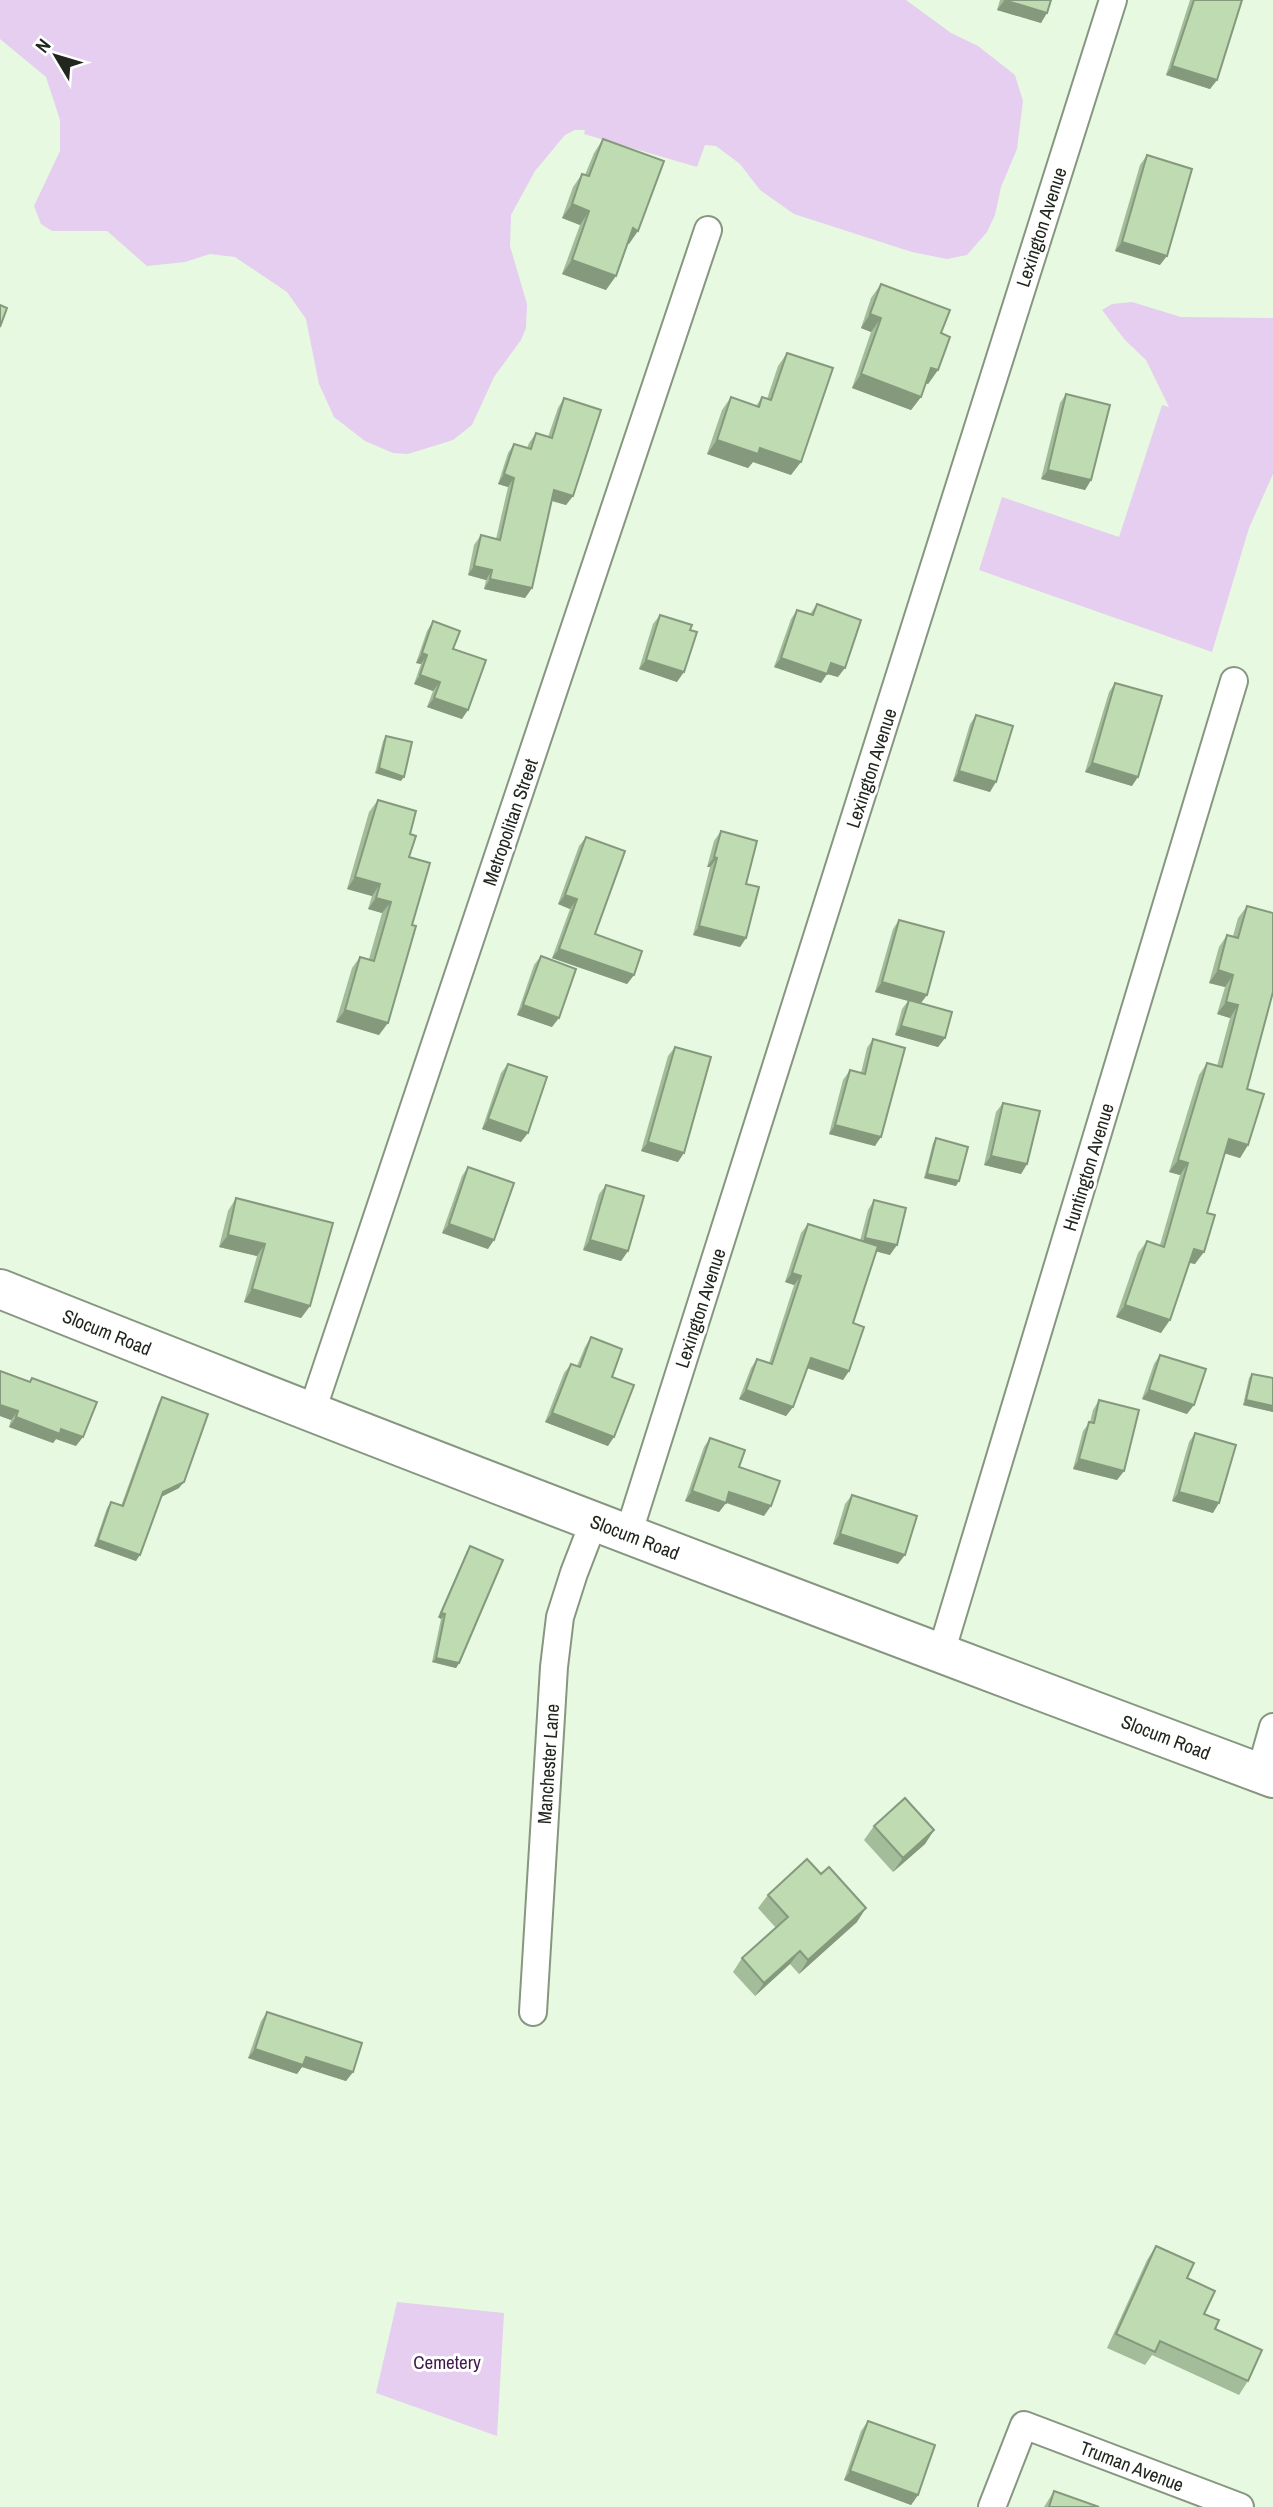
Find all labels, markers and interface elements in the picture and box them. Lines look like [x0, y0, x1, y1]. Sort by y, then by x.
north arrow [21, 21, 91, 91]
text: N [29, 33, 56, 58]
street label: Lexington Avenue [1009, 164, 1073, 290]
street label: Lexington Avenue [839, 705, 903, 831]
street label: Metropolitan Street [476, 754, 544, 889]
street label: Huntington Avenue [1056, 1100, 1120, 1234]
street label: Lexington Avenue [668, 1245, 732, 1371]
street label: Slocum Road [59, 1302, 155, 1362]
street label: Slocum Road [587, 1508, 683, 1566]
street label: Manchester Lane [531, 1703, 565, 1825]
street label: Slocum Road [1118, 1708, 1214, 1766]
park label: Cemetery [413, 2349, 481, 2375]
street label: Truman Avenue [1076, 2434, 1188, 2498]

